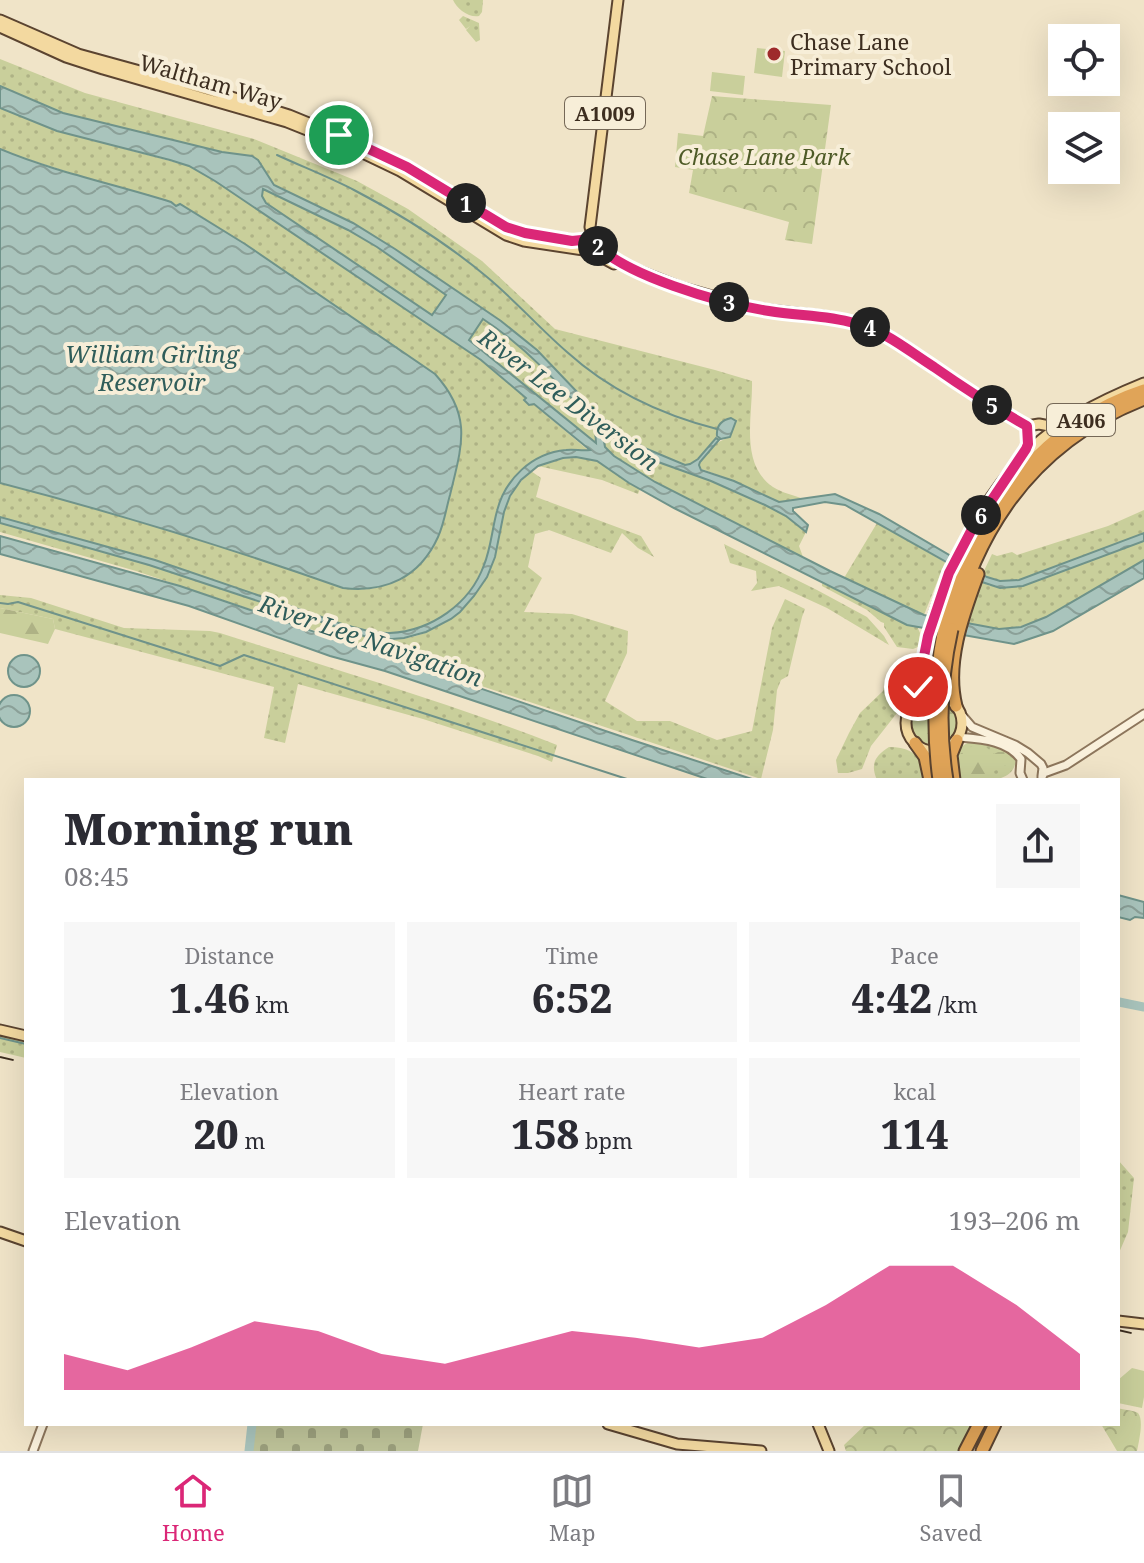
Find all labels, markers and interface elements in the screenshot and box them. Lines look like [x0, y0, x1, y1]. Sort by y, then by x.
map controls [1048, 24, 1120, 184]
button: locate [1048, 24, 1120, 96]
place label: Chase Lane Primary School [790, 26, 952, 81]
marker: Chase Lane Primary School [765, 45, 783, 63]
street label: Waltham Way [136, 46, 286, 116]
road number: A1009 [565, 97, 645, 129]
pin [305, 101, 373, 169]
button: layers [1048, 112, 1120, 184]
icon: arrive [317, 113, 361, 157]
park label: Chase Lane Park [678, 141, 851, 171]
pin: 1 [446, 183, 486, 223]
text: 1 [460, 188, 472, 218]
pin: 2 [578, 226, 618, 266]
text: 2 [592, 231, 604, 261]
pin: 3 [709, 282, 749, 322]
text: 3 [723, 287, 735, 317]
pin: 4 [850, 307, 890, 347]
text: 4 [864, 312, 876, 342]
water label: River Lee Diversion [471, 320, 666, 478]
water label: William Girling Reservoir [65, 337, 241, 398]
pin: 5 [972, 385, 1012, 425]
text: 5 [986, 390, 998, 420]
road number: A406 [1047, 404, 1115, 436]
pin: 6 [961, 495, 1001, 535]
text: 6 [975, 500, 987, 530]
water label: River Lee Navigation [254, 586, 487, 694]
pin [884, 653, 952, 721]
icon: check [896, 665, 940, 709]
text: Morning run [64, 798, 353, 858]
button: share [996, 804, 1080, 888]
text: 08:45 [64, 858, 130, 894]
text: Distance [184, 940, 274, 970]
text: Time [545, 940, 599, 970]
text: Pace [891, 940, 939, 970]
text: 1.46 [169, 970, 250, 1025]
text: 6:52 [532, 970, 612, 1025]
text: 4:42 [852, 970, 932, 1025]
text: km [250, 989, 289, 1019]
text: /km [932, 989, 978, 1019]
text: Elevation [180, 1076, 279, 1106]
text: Heart rate [518, 1076, 626, 1106]
text: kcal [893, 1076, 936, 1106]
text: 20 [193, 1106, 239, 1161]
text: 158 [511, 1106, 579, 1161]
text: 114 [881, 1106, 949, 1161]
text: m [239, 1125, 265, 1155]
text: bpm [579, 1125, 633, 1155]
text: Elevation [64, 1202, 181, 1238]
text: 193–206 m [948, 1202, 1080, 1238]
tab: Home [162, 1469, 225, 1547]
tab: Map [549, 1469, 595, 1547]
tab: Saved [920, 1469, 982, 1547]

